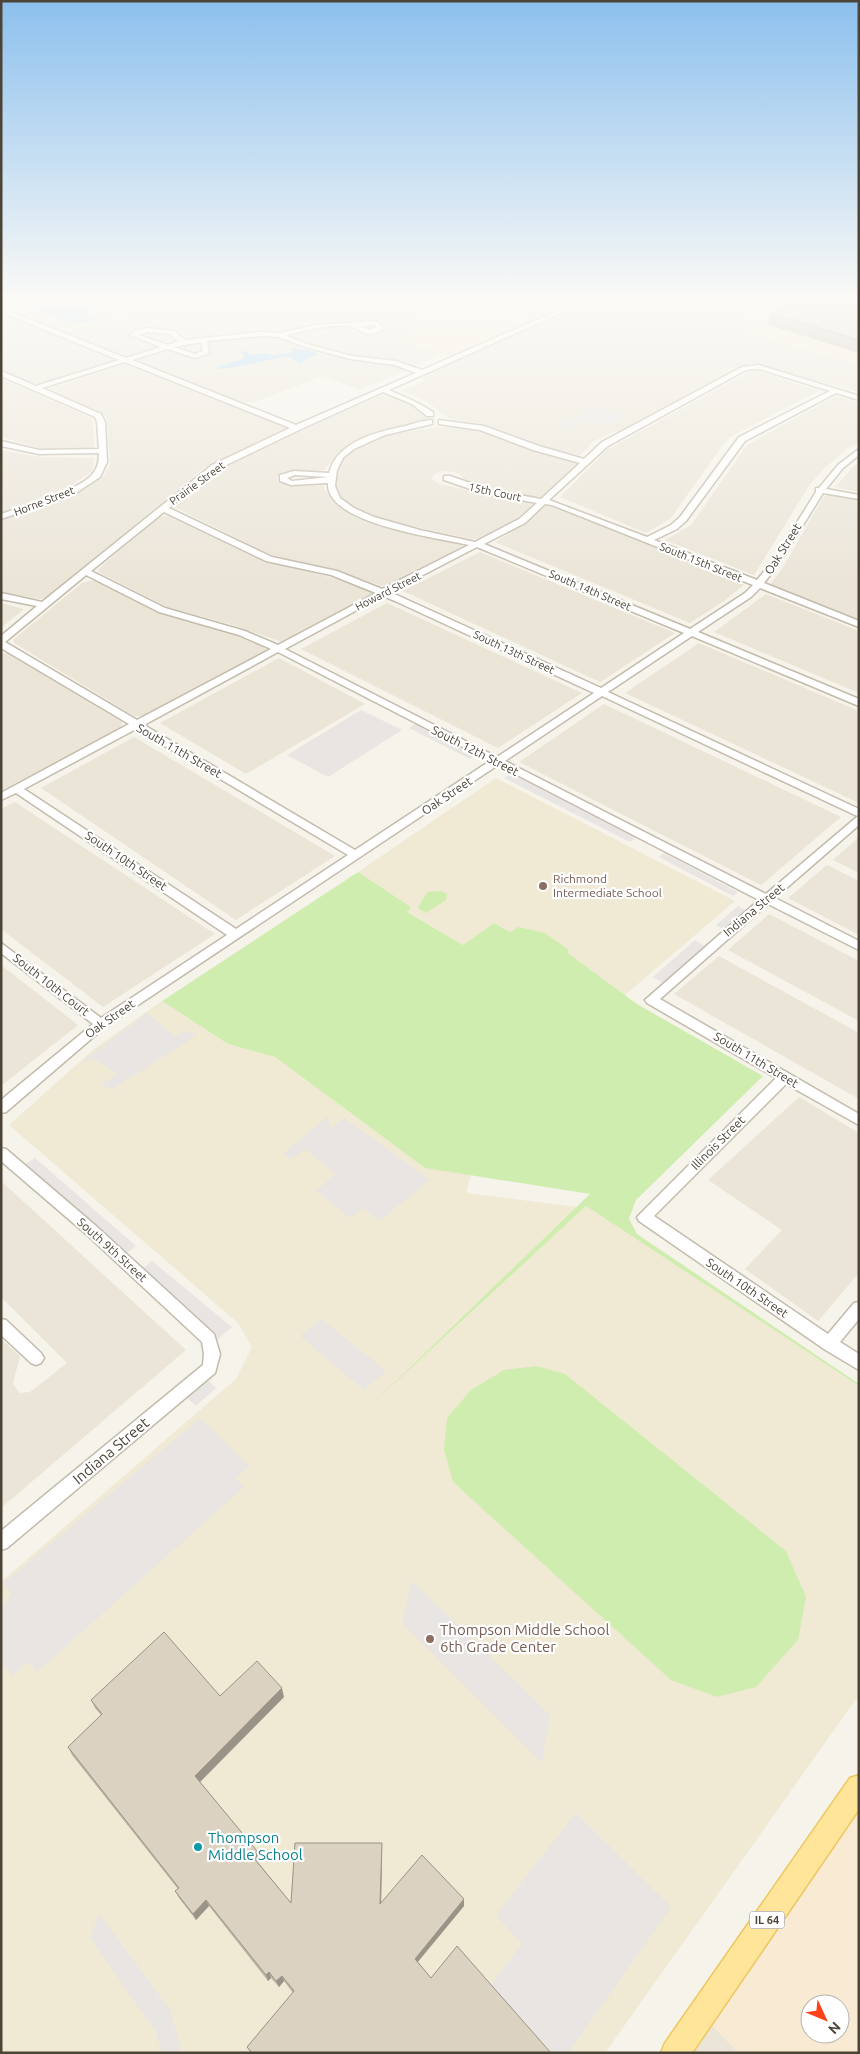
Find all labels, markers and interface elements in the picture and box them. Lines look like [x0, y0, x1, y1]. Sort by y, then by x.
street label: Prairie Street [167, 459, 227, 507]
street label: 15th Court [468, 481, 523, 504]
street label: Horne Street [12, 484, 77, 518]
street label: Oak Street [762, 521, 804, 577]
street label: South 15th Street [658, 540, 745, 584]
street label: South 14th Street [547, 567, 633, 613]
street label: Howard Street [353, 569, 423, 613]
street label: South 13th Street [472, 628, 557, 676]
street label: South 11th Street [134, 721, 224, 780]
street label: South 12th Street [430, 723, 521, 778]
street label: Oak Street [419, 774, 475, 817]
street label: South 10th Street [83, 828, 170, 893]
place label: Richmond Intermediate School [553, 872, 662, 899]
marker: Richmond Intermediate School [537, 880, 549, 892]
street label: Indiana Street [721, 880, 787, 939]
street label: South 10th Court [11, 951, 92, 1018]
street label: Oak Street [82, 997, 137, 1040]
street label: South 11th Street [712, 1029, 801, 1090]
street label: Illinois Street [688, 1113, 747, 1172]
street label: South 9th Street [75, 1215, 150, 1284]
street label: South 10th Street [704, 1255, 791, 1320]
street label: Indiana Street [69, 1414, 152, 1487]
place label: Thompson Middle School 6th Grade Center [440, 1621, 610, 1655]
marker: Thompson Middle School 6th Grade Center [424, 1633, 436, 1645]
place label: Thompson Middle School [208, 1829, 303, 1863]
marker: Thompson Middle School [192, 1841, 204, 1853]
road number: IL 64 [750, 1912, 784, 1928]
north arrow [800, 1994, 850, 2044]
text: N [825, 2019, 844, 2037]

